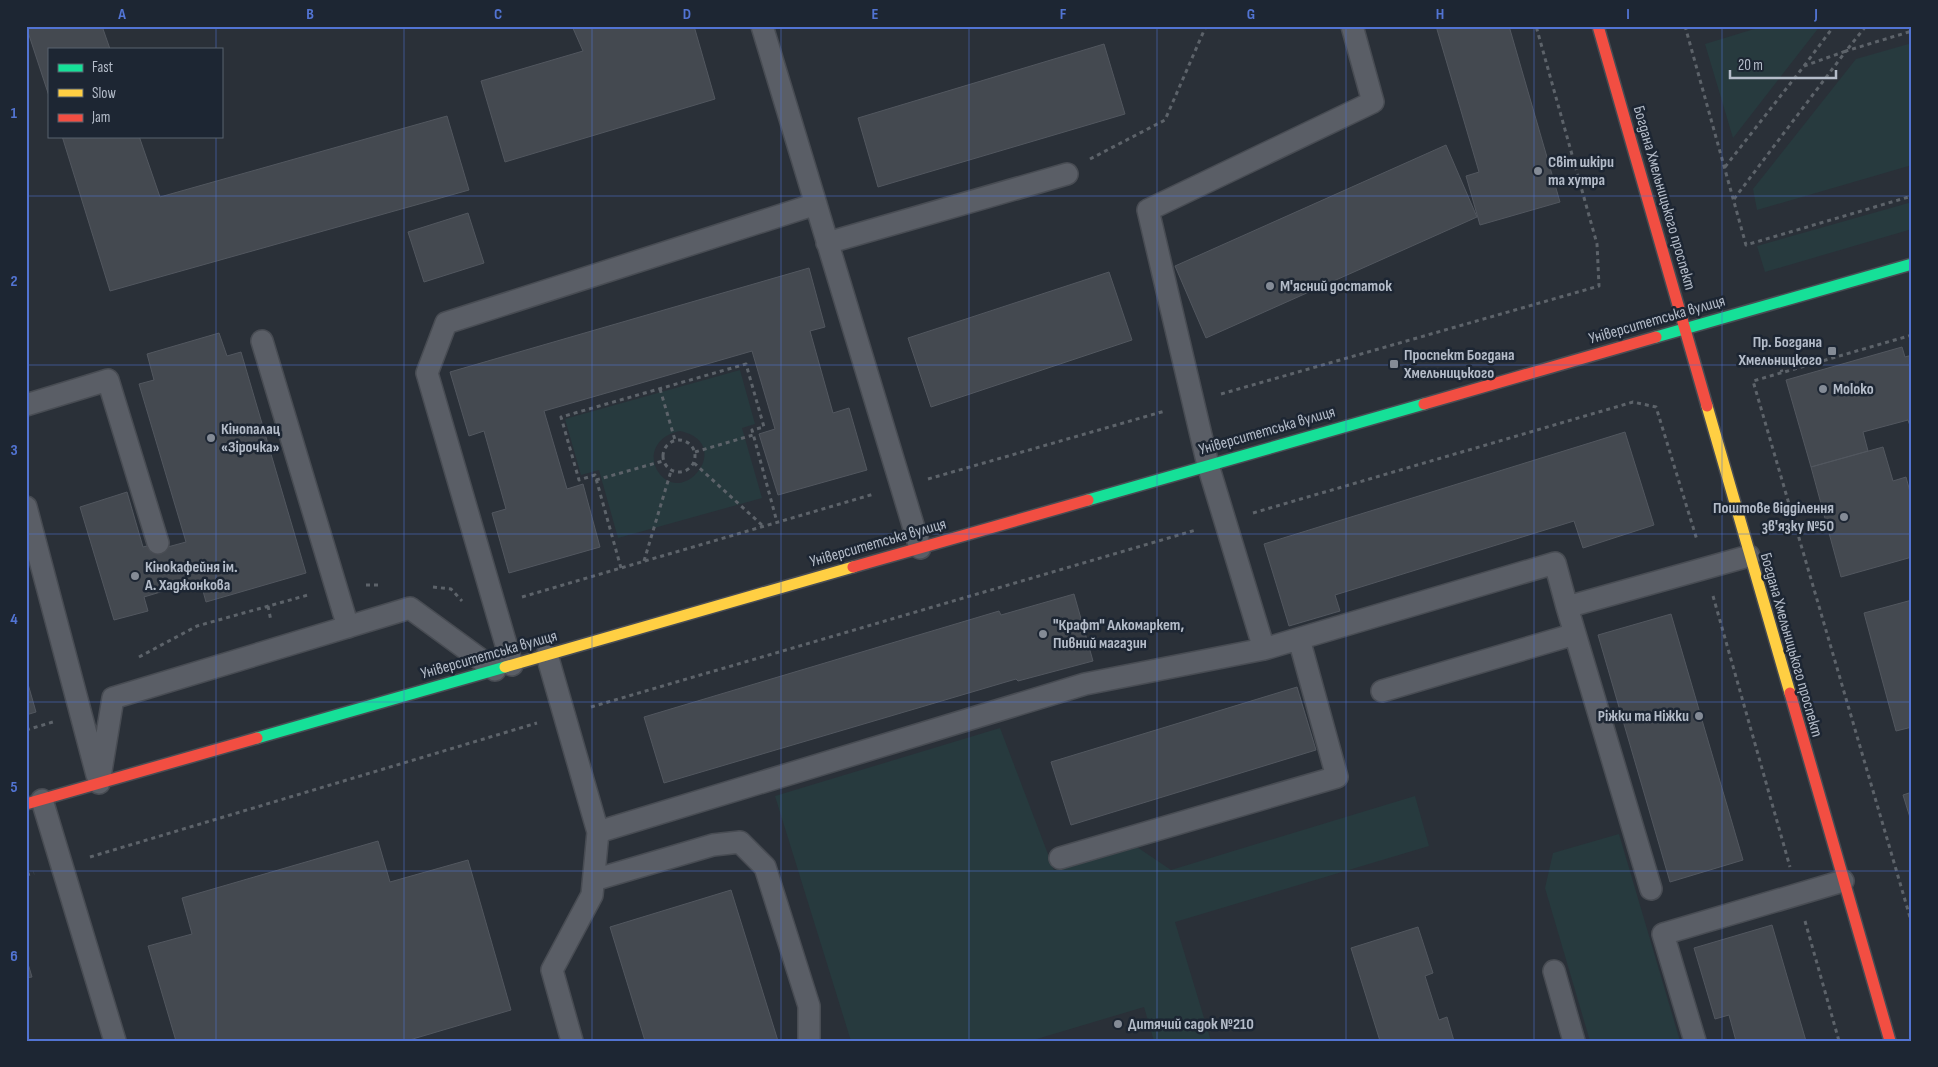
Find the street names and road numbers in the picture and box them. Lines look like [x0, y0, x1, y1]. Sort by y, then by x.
street label: Богдана Хмельницького проспект [1629, 104, 1699, 292]
street label: Університетська вулиця [1587, 291, 1727, 349]
street label: Університетська вулиця [1197, 402, 1337, 460]
street label: Університетська вулиця [808, 514, 948, 572]
street label: Богдана Хмельницького проспект [1756, 551, 1826, 739]
street label: Університетська вулиця [419, 626, 559, 684]

